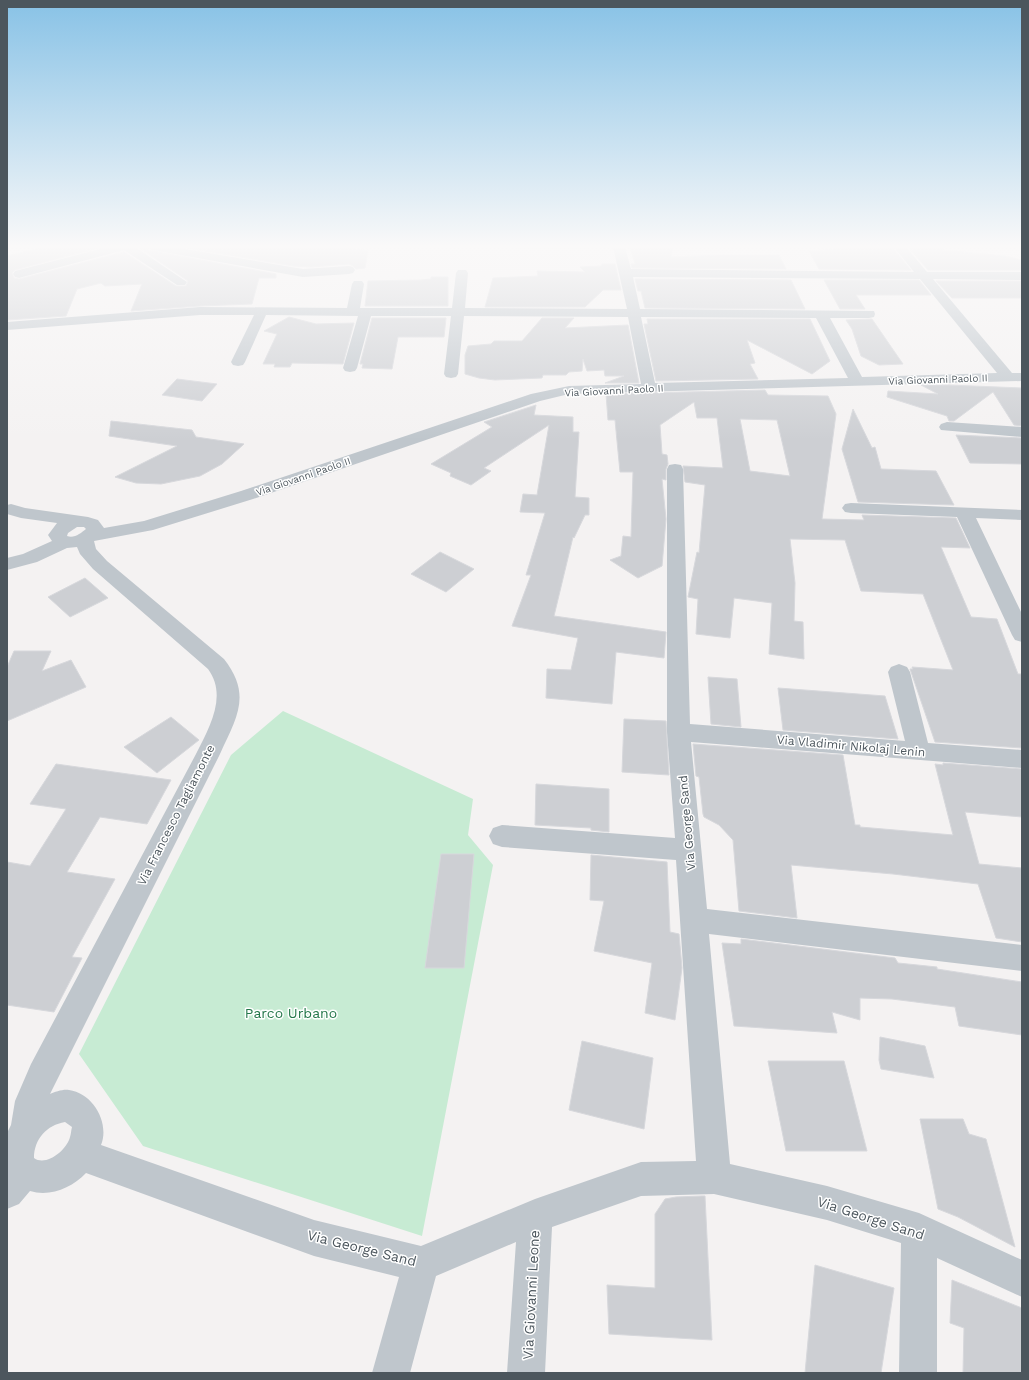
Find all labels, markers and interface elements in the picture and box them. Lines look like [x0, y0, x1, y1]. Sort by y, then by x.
street label: Via Giovanni Paolo II [888, 372, 988, 387]
street label: Via Giovanni Paolo II [564, 382, 664, 399]
street label: Via Giovanni Paolo II [254, 455, 352, 498]
street label: Via Vladimir Nikolaj Lenin [776, 733, 926, 759]
street label: Via Francesco Tagliamonte [134, 742, 218, 888]
street label: Via George Sand [676, 775, 698, 871]
park label: Parco Urbano [245, 1005, 337, 1021]
street label: Via George Sand [815, 1193, 927, 1243]
street label: Via George Sand [306, 1227, 418, 1269]
street label: Via Giovanni Leone [520, 1230, 542, 1360]

